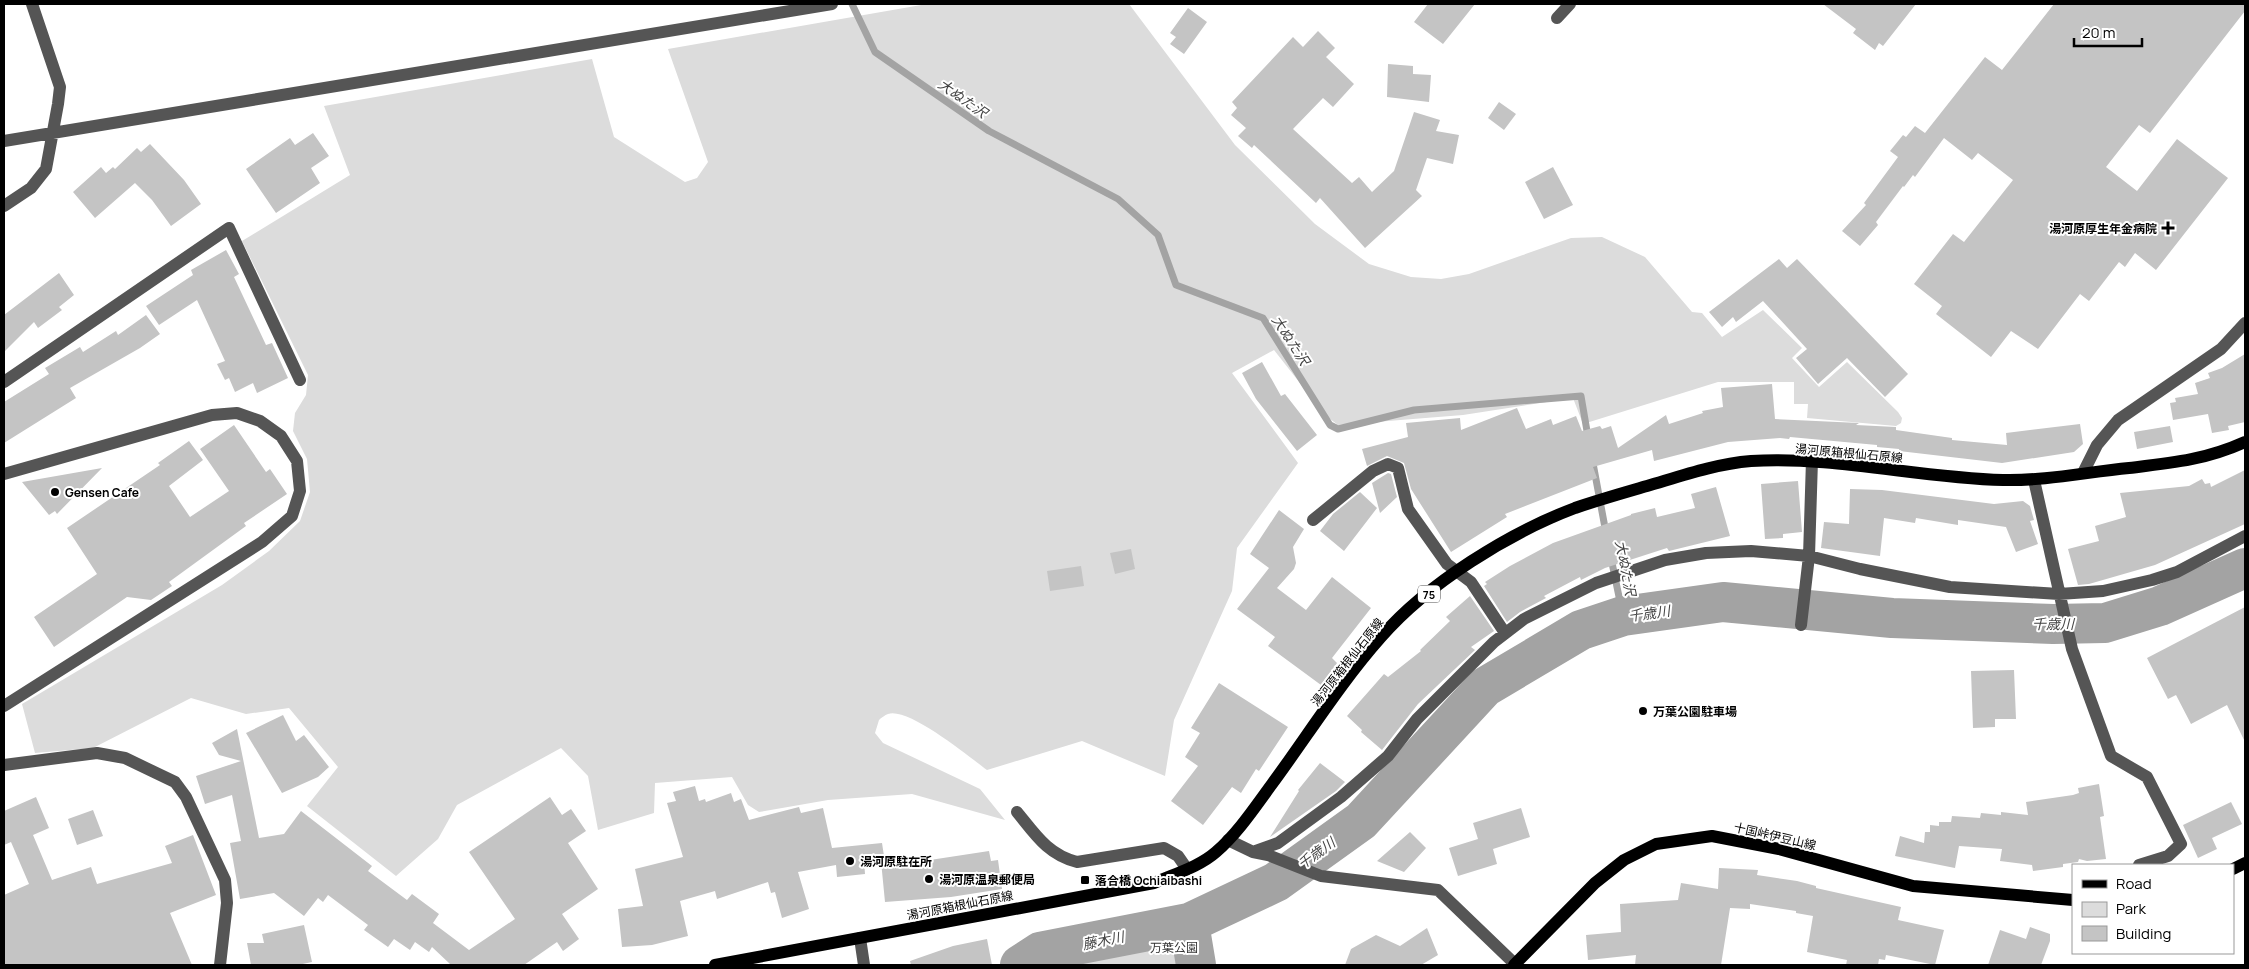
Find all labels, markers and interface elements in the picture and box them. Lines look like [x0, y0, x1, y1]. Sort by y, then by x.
scale bar [2074, 15, 2142, 47]
text: 20 m [2082, 22, 2115, 43]
water label: 大ぬた沢 [935, 74, 993, 123]
place label: 湯河原厚生年金病院 [2049, 220, 2157, 237]
marker: 湯河原厚生年金病院 [2161, 221, 2175, 235]
water label: 大ぬた沢 [1268, 311, 1315, 370]
street label: 湯河原箱根仙石原線 [1794, 440, 1904, 466]
place label: Gensen Cafe [65, 484, 139, 501]
marker: Gensen Cafe [49, 486, 61, 498]
water label: 大ぬた沢 [1611, 539, 1641, 599]
road number: 75 [1418, 586, 1440, 602]
water label: 千歳川 [1627, 600, 1673, 625]
street label: 湯河原箱根仙石原線 [1307, 614, 1387, 710]
water label: 千歳川 [2032, 614, 2076, 633]
place label: 万葉公園駐車場 [1653, 703, 1737, 720]
marker: 万葉公園駐車場 [1637, 705, 1649, 717]
street label: 十国峠伊豆山線 [1732, 818, 1818, 854]
water label: 千歳川 [1293, 832, 1340, 873]
place label: 湯河原駐在所 [860, 853, 932, 870]
marker: 湯河原駐在所 [844, 855, 856, 867]
legend [2072, 864, 2234, 954]
place label: 湯河原温泉郵便局 [939, 871, 1035, 888]
place label: 落合橋 Ochiaibashi [1095, 872, 1202, 889]
marker: 湯河原温泉郵便局 [923, 873, 935, 885]
text: Road [2116, 873, 2152, 894]
marker: 落合橋 Ochiaibashi [1079, 874, 1091, 886]
street label: 湯河原箱根仙石原線 [905, 886, 1015, 924]
text: Park [2116, 898, 2146, 919]
text: Building [2116, 923, 2171, 944]
water label: 藤木川 [1081, 926, 1127, 953]
park label: 万葉公園 [1150, 939, 1198, 956]

